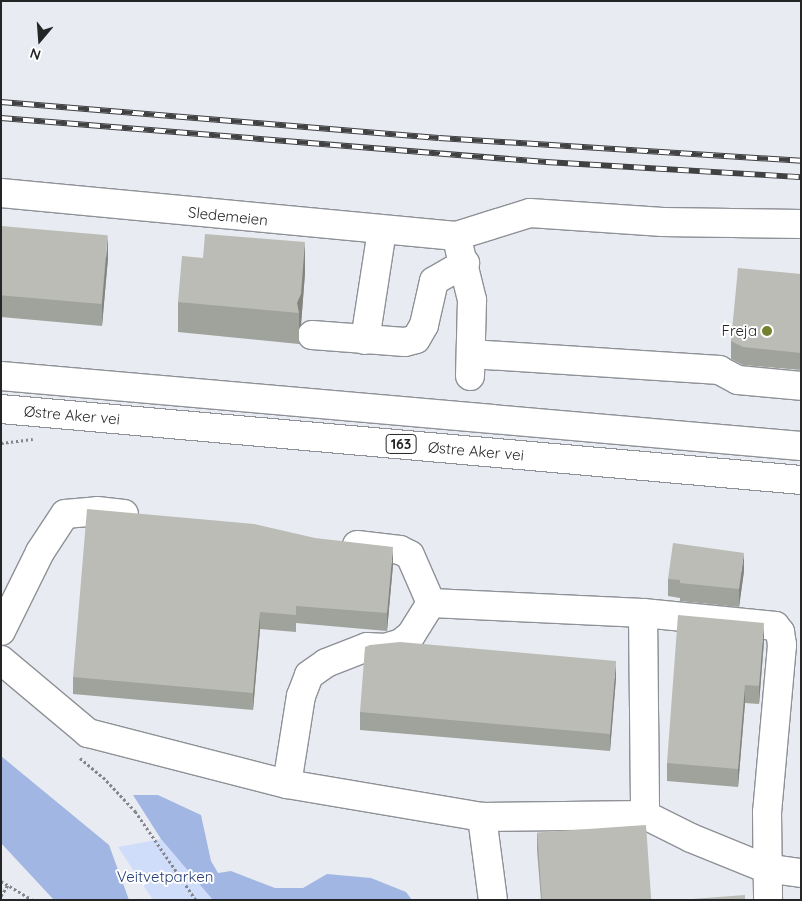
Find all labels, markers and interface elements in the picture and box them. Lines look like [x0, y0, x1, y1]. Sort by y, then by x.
north arrow [15, 15, 65, 65]
text: N [28, 44, 43, 64]
street label: Sledemeien [187, 203, 269, 229]
place label: Freja [722, 322, 757, 340]
marker: Freja [761, 325, 773, 337]
street label: Østre Aker vei [23, 402, 121, 428]
road number: 163 [385, 432, 417, 456]
street label: Østre Aker vei [427, 438, 525, 464]
park label: Veitvetparken [117, 868, 213, 886]

